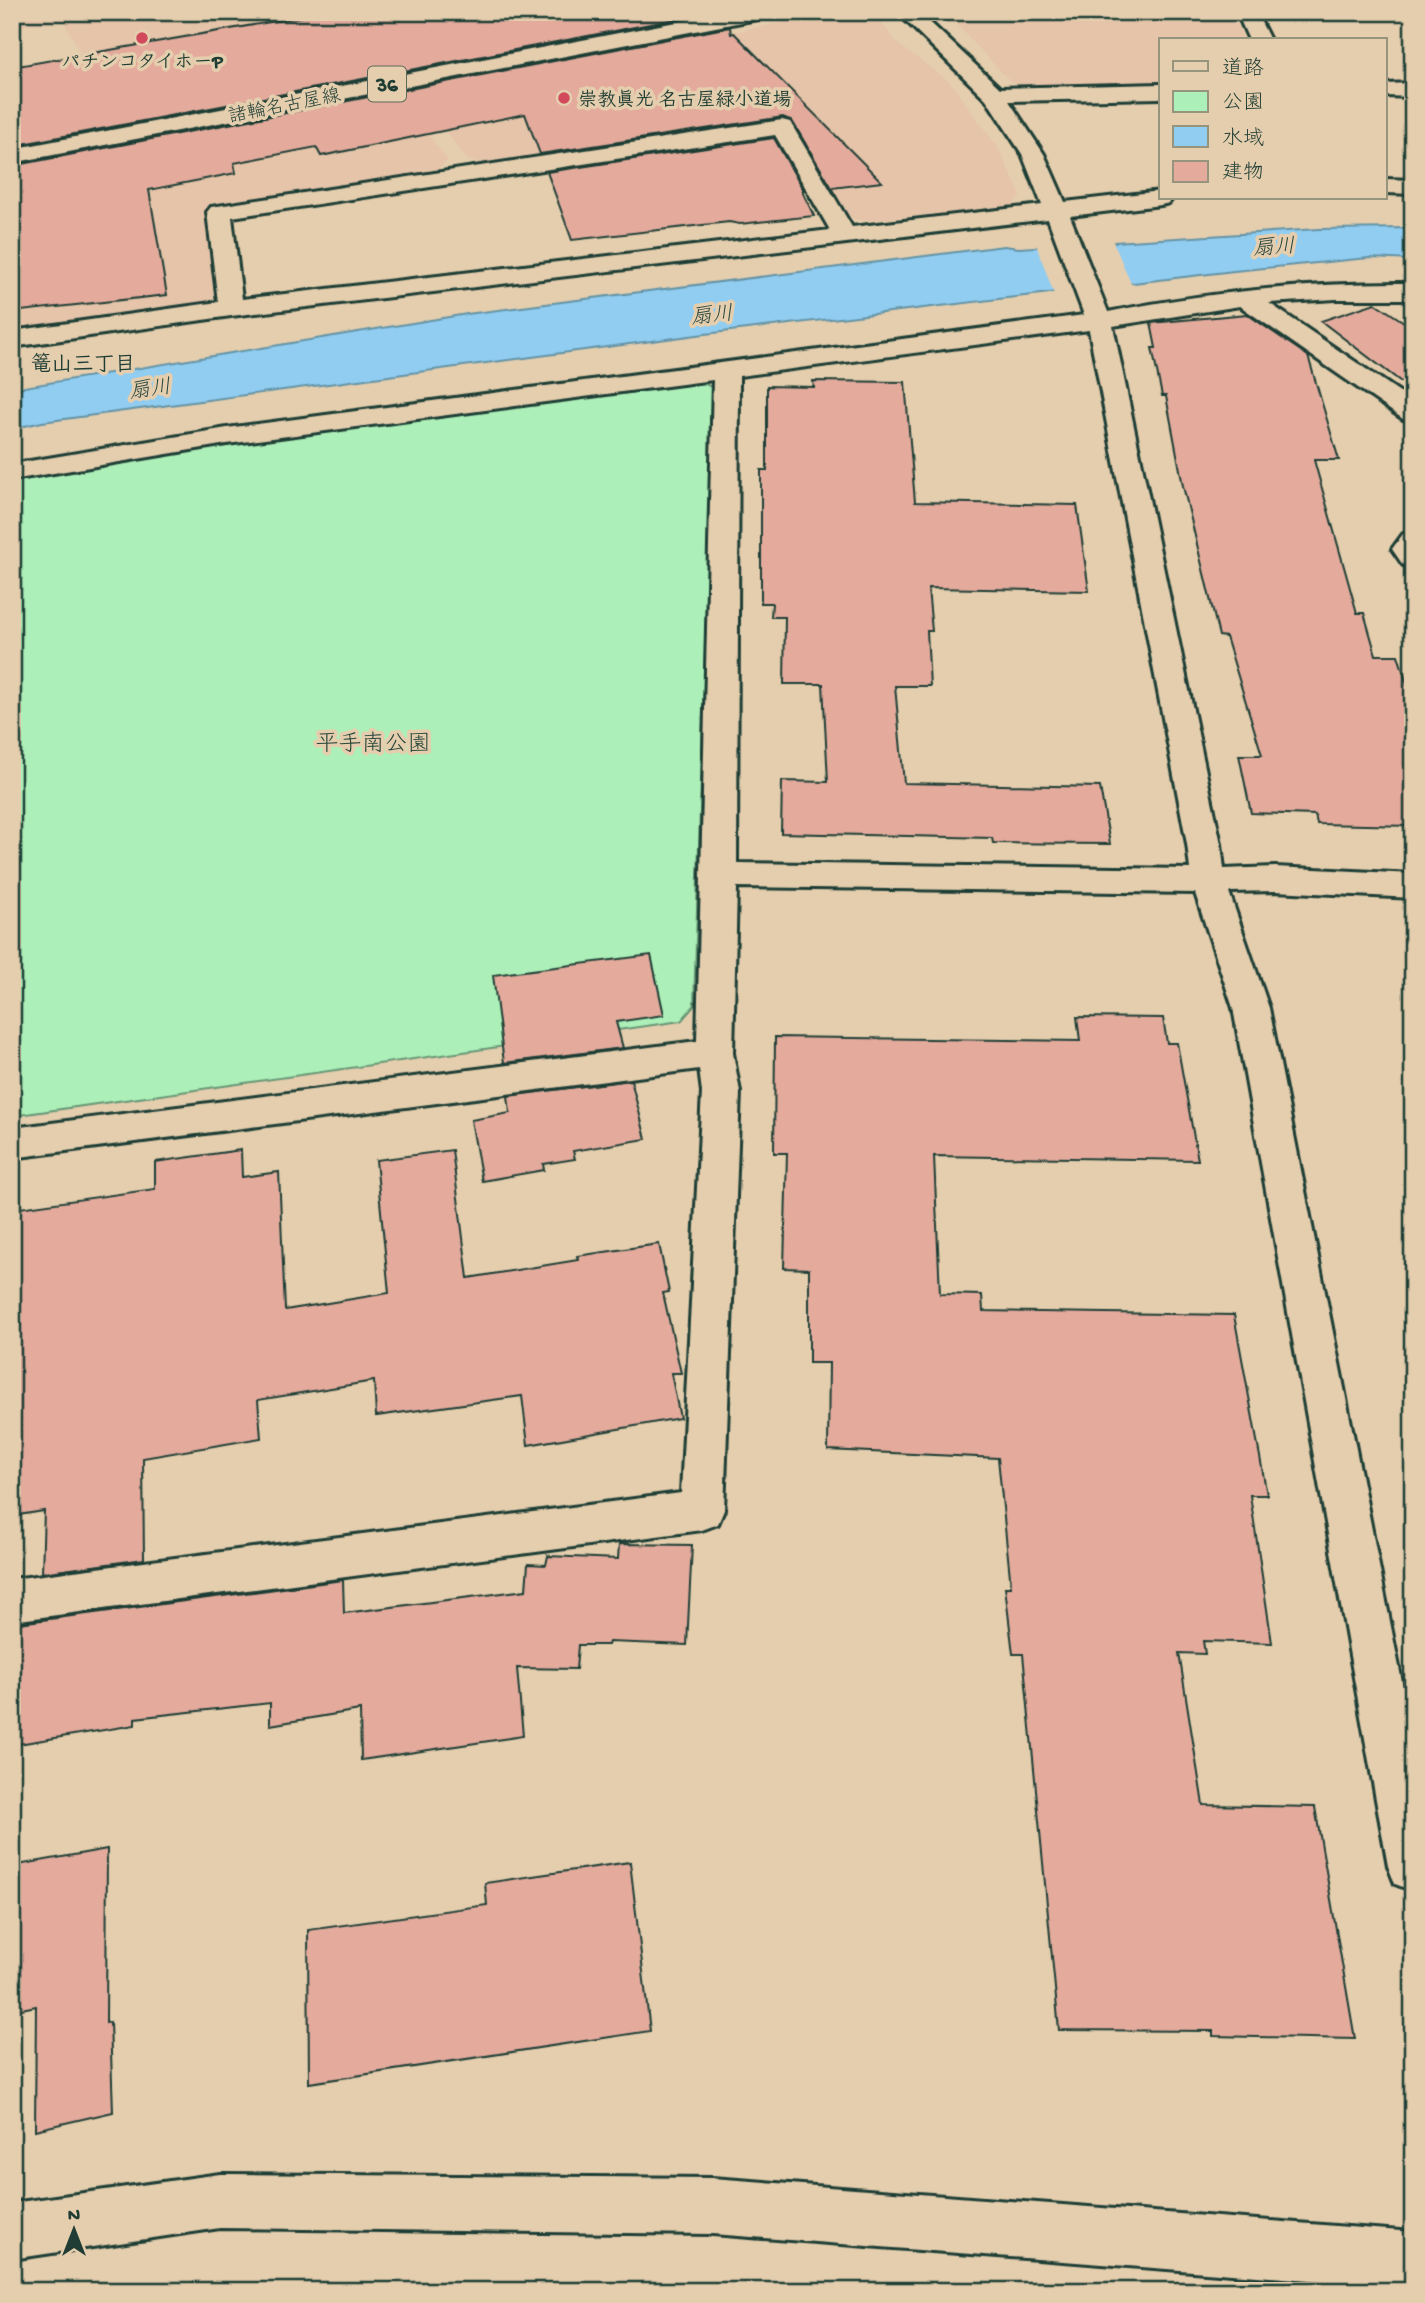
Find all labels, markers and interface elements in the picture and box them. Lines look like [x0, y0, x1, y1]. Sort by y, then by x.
marker: パチンコタイホーP [134, 30, 150, 46]
legend [1159, 38, 1386, 200]
place label: パチンコタイホーP [61, 52, 224, 75]
text: 道路 [1222, 57, 1264, 83]
road number: 36 [368, 66, 406, 102]
street label: 諸輪名古屋線 [226, 84, 343, 130]
place label: 崇教眞光 名古屋緑小道場 [578, 89, 792, 113]
marker: 崇教眞光 名古屋緑小道場 [556, 90, 572, 106]
text: 公園 [1222, 92, 1264, 117]
text: 水域 [1222, 127, 1264, 153]
text: 建物 [1222, 161, 1264, 187]
water label: 扇川 [1252, 235, 1296, 263]
water label: 扇川 [690, 302, 735, 332]
district label: 篭山三丁目 [31, 352, 136, 379]
water label: 扇川 [128, 375, 173, 407]
park label: 平手南公園 [316, 731, 431, 759]
north arrow [38, 2194, 108, 2264]
text: N [68, 2205, 80, 2228]

